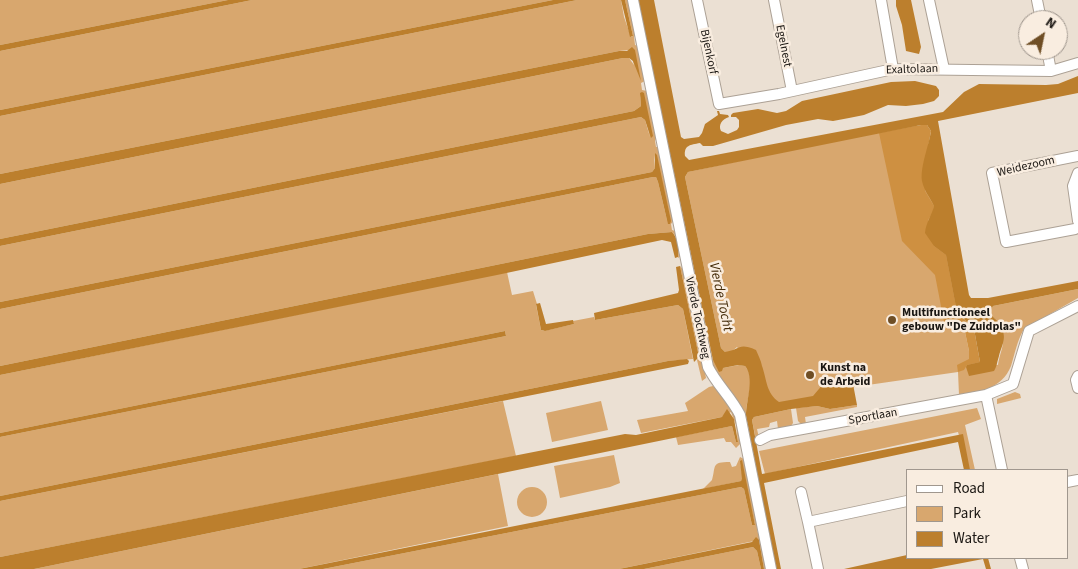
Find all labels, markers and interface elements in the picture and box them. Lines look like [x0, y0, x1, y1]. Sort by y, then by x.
north arrow [1018, 10, 1068, 60]
text: N [1041, 12, 1060, 34]
street label: Egelnest [772, 24, 794, 68]
street label: Bijenkorf [696, 28, 720, 76]
street label: Exaltolaan [886, 62, 938, 78]
street label: Weidezoom [996, 153, 1056, 181]
water label: Vierde Tocht [705, 261, 735, 333]
street label: Vierde Tochtweg [681, 276, 713, 360]
place label: Multifunctioneel gebouw "De Zuidplas" [902, 306, 1021, 334]
marker: Multifunctioneel gebouw "De Zuidplas" [886, 314, 898, 326]
place label: Kunst na de Arbeid [820, 361, 870, 389]
marker: Kunst na de Arbeid [804, 369, 816, 381]
street label: Sportlaan [847, 406, 899, 428]
legend [906, 469, 1068, 559]
text: Road [953, 478, 985, 499]
text: Park [953, 503, 981, 524]
text: Water [953, 528, 989, 549]

